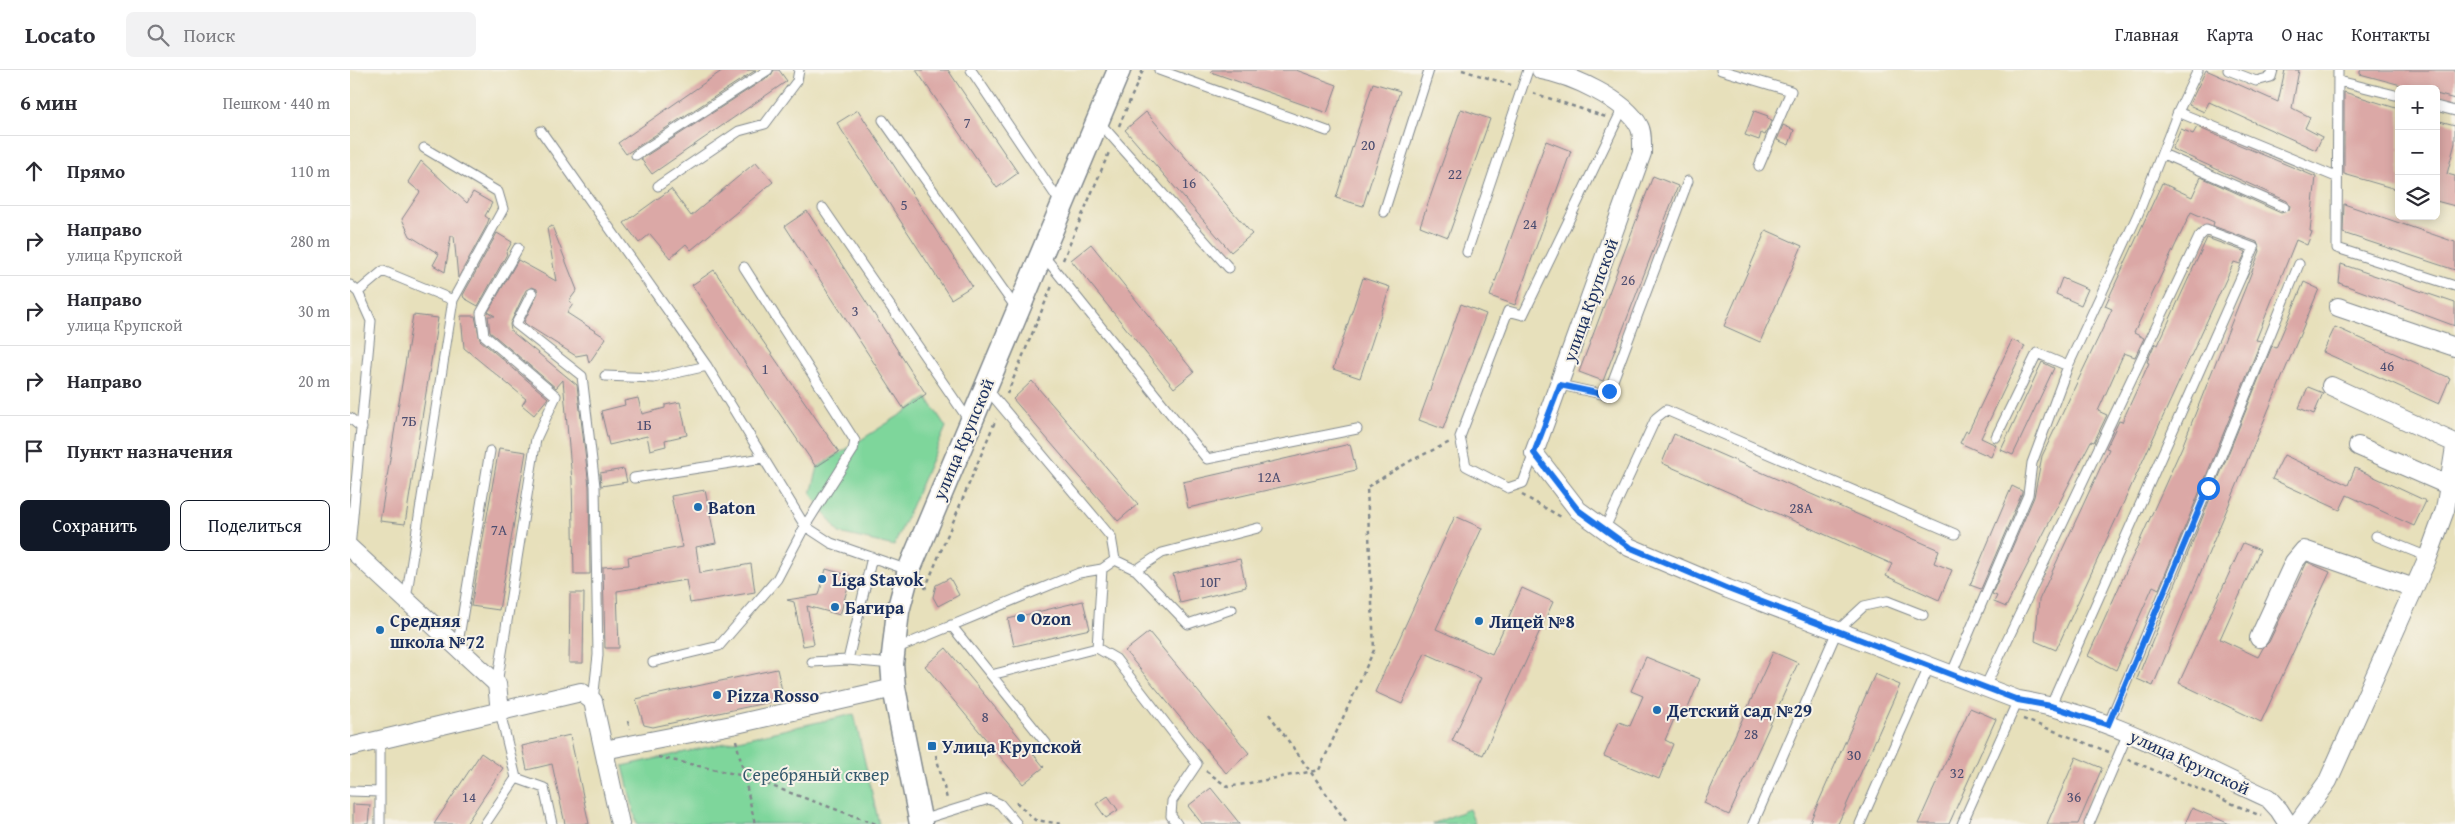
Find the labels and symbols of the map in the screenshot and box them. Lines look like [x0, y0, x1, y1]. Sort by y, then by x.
house number: 7 [963, 112, 971, 133]
house number: 20 [1361, 134, 1375, 155]
house number: 22 [1448, 163, 1462, 184]
house number: 16 [1182, 172, 1196, 193]
house number: 5 [900, 194, 908, 215]
house number: 24 [1523, 213, 1537, 234]
street label: улица Крупской [1555, 234, 1625, 367]
house number: 26 [1621, 269, 1635, 290]
house number: 3 [851, 300, 859, 321]
house number: 46 [2380, 355, 2394, 376]
house number: 1 [761, 358, 769, 379]
street label: улица Крупской [925, 374, 1001, 505]
route end [1598, 380, 1621, 403]
house number: 7Б [401, 410, 417, 431]
house number: 1Б [636, 414, 652, 435]
house number: 12А [1257, 466, 1281, 487]
route start [2197, 477, 2220, 500]
place label: Baton [708, 494, 756, 521]
house number: 28А [1789, 497, 1813, 518]
marker: Baton [692, 501, 704, 513]
house number: 7А [491, 519, 507, 540]
place label: Liga Stavok [832, 566, 924, 593]
house number: 10Г [1199, 571, 1221, 592]
marker: Liga Stavok [816, 573, 828, 585]
place label: Багира [845, 594, 905, 621]
marker: Багира [829, 601, 841, 613]
place label: Ozon [1031, 605, 1071, 632]
place label: Средняя школа №72 [390, 607, 485, 655]
place label: Лицей №8 [1489, 608, 1575, 635]
marker: Ozon [1015, 612, 1027, 624]
marker: Лицей №8 [1473, 615, 1485, 627]
marker: Средняя школа №72 [374, 624, 386, 636]
place label: Pizza Rosso [727, 682, 820, 709]
marker: Pizza Rosso [711, 689, 723, 701]
place label: Детский сад №29 [1666, 697, 1812, 724]
marker: Детский сад №29 [1651, 704, 1663, 716]
house number: 8 [981, 706, 989, 727]
street label: улица Крупской [2125, 722, 2255, 802]
house number: 28 [1744, 723, 1758, 744]
place label: Улица Крупской [942, 733, 1082, 760]
marker: Улица Крупской [926, 740, 938, 752]
house number: 30 [1847, 744, 1861, 765]
park label: Серебряный сквер [743, 761, 890, 788]
house number: 32 [1950, 762, 1964, 783]
house number: 14 [462, 786, 476, 807]
house number: 36 [2067, 786, 2081, 807]

